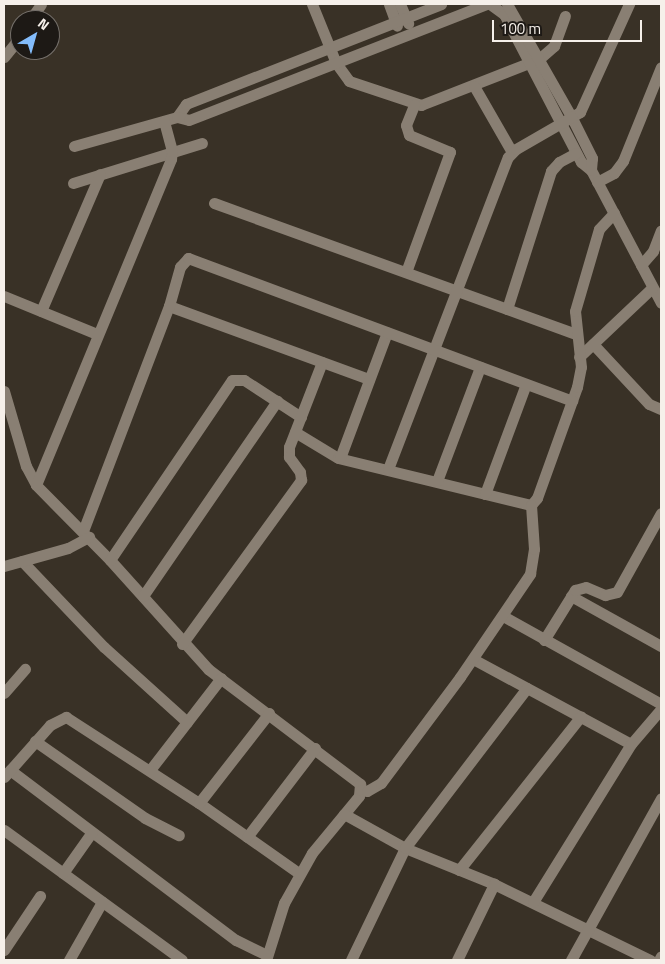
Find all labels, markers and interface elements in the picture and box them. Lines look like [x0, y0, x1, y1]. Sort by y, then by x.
north arrow [10, 10, 60, 60]
scale bar [495, 10, 645, 42]
text: N [34, 12, 54, 35]
text: 100 m [500, 17, 541, 40]

